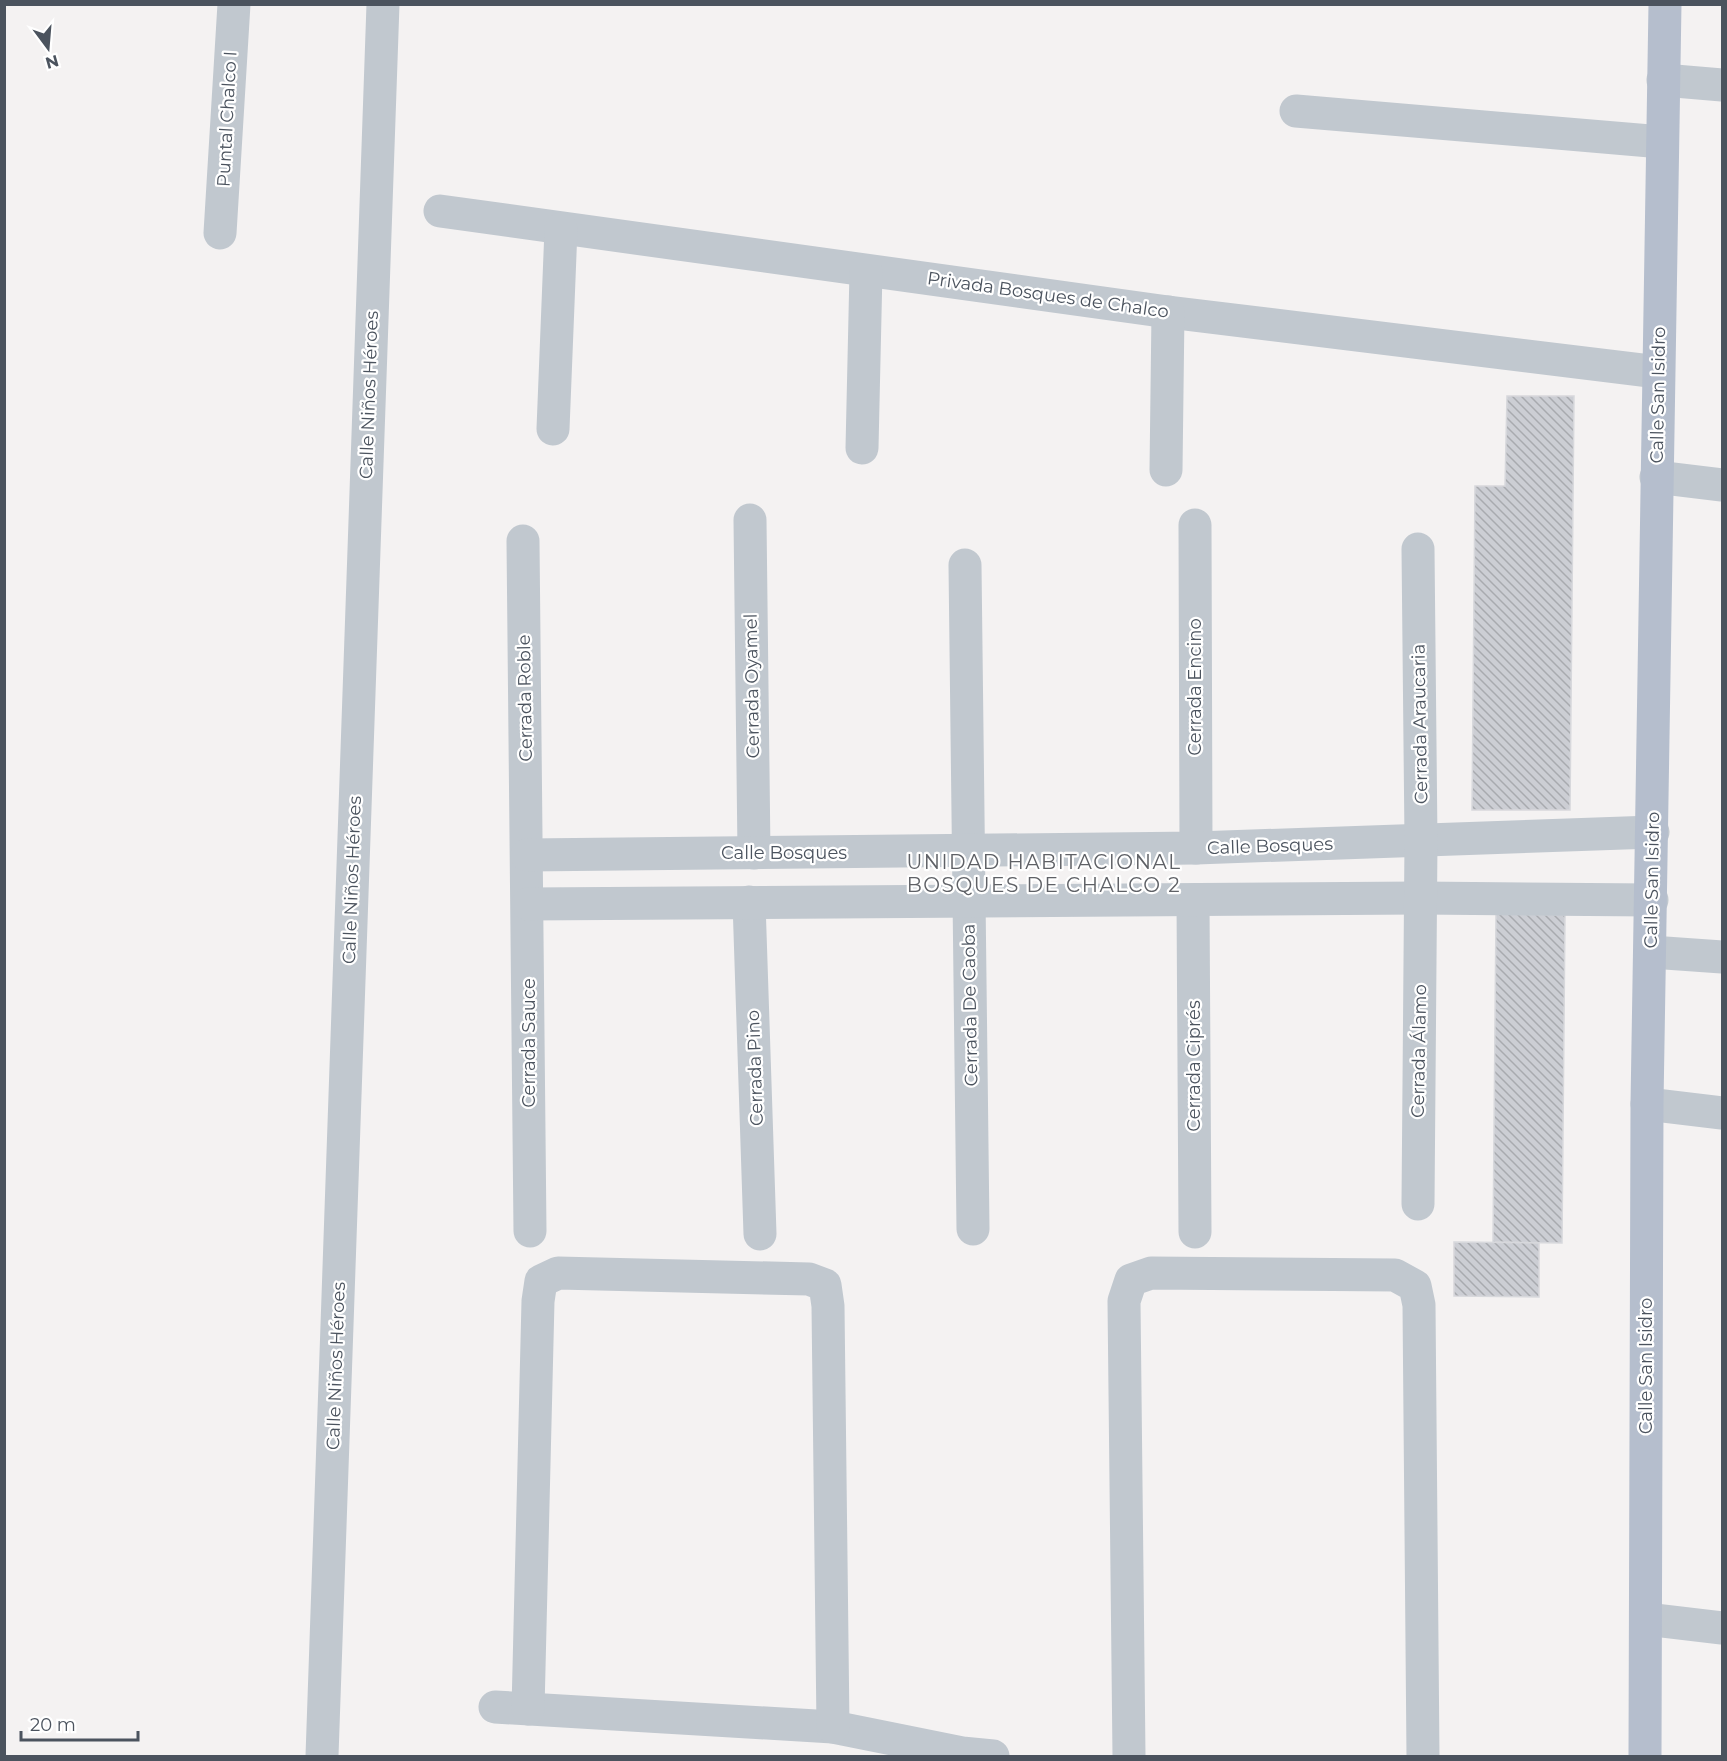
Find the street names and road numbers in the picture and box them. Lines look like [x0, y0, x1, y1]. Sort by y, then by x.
street label: Puntal Chalco I [212, 50, 242, 188]
street label: Privada Bosques de Chalco [926, 267, 1170, 323]
street label: Calle Niños Héroes [355, 310, 383, 480]
street label: Calle San Isidro [1646, 326, 1670, 464]
street label: Cerrada Oyamel [740, 613, 764, 759]
street label: Cerrada Encino [1184, 618, 1206, 756]
street label: Cerrada Roble [513, 634, 537, 762]
street label: Cerrada Araucaria [1408, 644, 1432, 804]
street label: Calle Niños Héroes [338, 795, 366, 965]
street label: Calle San Isidro [1640, 811, 1664, 949]
street label: Calle Bosques [1207, 833, 1334, 859]
street label: Calle Bosques [721, 842, 847, 864]
street label: Cerrada De Caoba [958, 923, 982, 1087]
street label: Cerrada Sauce [518, 978, 540, 1108]
street label: Cerrada Álamo [1407, 984, 1431, 1118]
street label: Cerrada Ciprés [1183, 1000, 1205, 1132]
street label: Cerrada Pino [742, 1010, 768, 1126]
street label: Calle Niños Héroes [322, 1281, 350, 1451]
street label: Calle San Isidro [1635, 1298, 1657, 1434]

